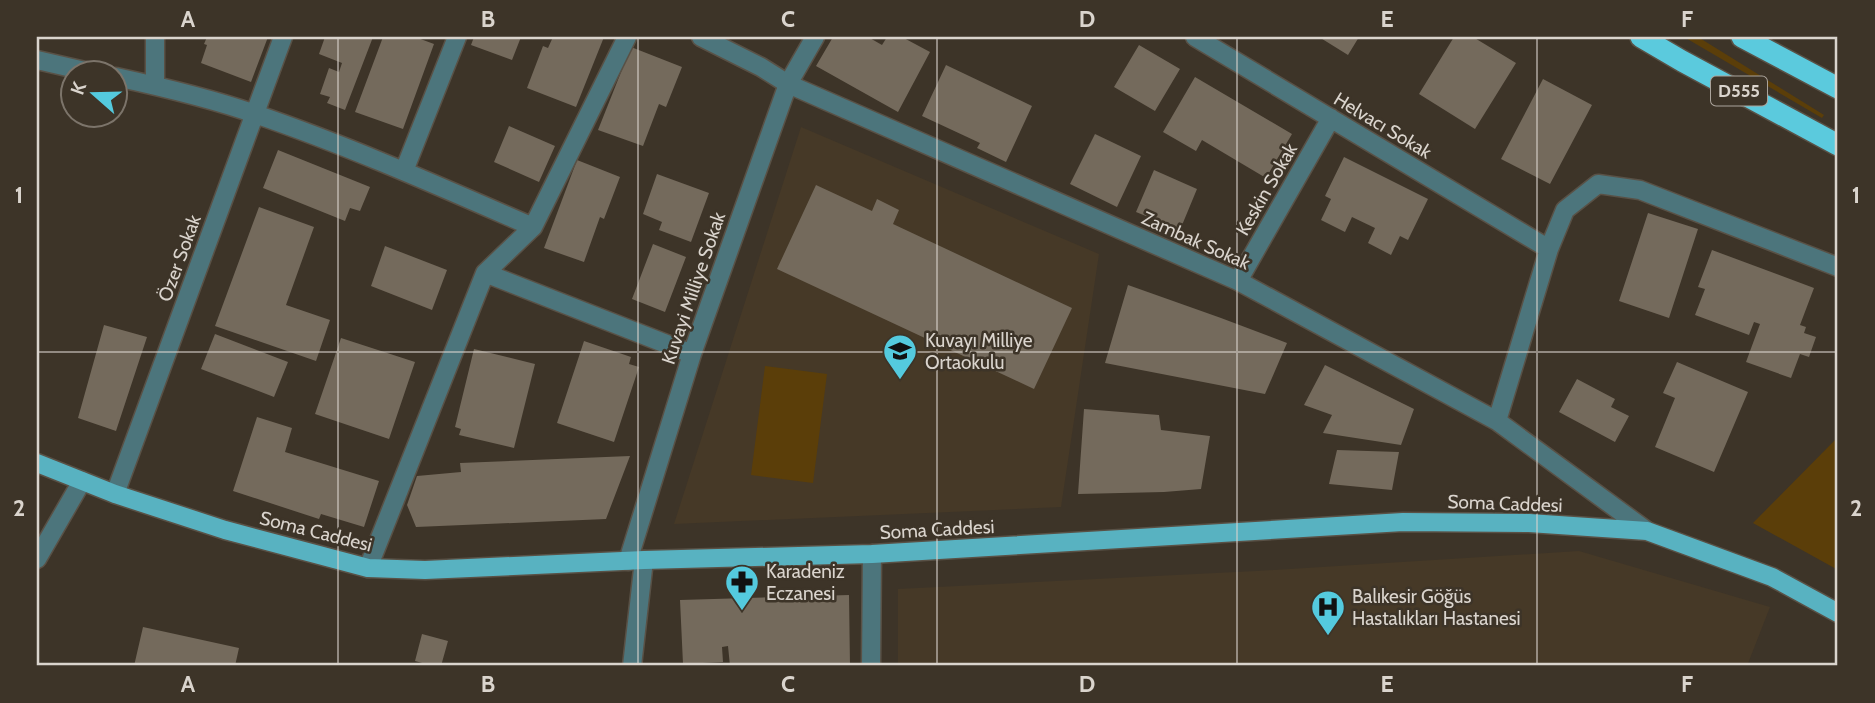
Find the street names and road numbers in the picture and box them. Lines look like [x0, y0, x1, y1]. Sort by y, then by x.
road number: D555 [1711, 76, 1767, 106]
street label: Helvacı Sokak [1330, 87, 1436, 164]
street label: Keskin Sokak [1231, 139, 1302, 239]
street label: Zambak Sokak [1138, 206, 1254, 275]
street label: Kuvayi Milliye Sokak [657, 209, 730, 367]
street label: Özer Sokak [153, 211, 206, 305]
street label: Soma Caddesi [1447, 490, 1563, 517]
street label: Soma Caddesi [257, 506, 375, 557]
street label: Soma Caddesi [879, 515, 995, 544]

